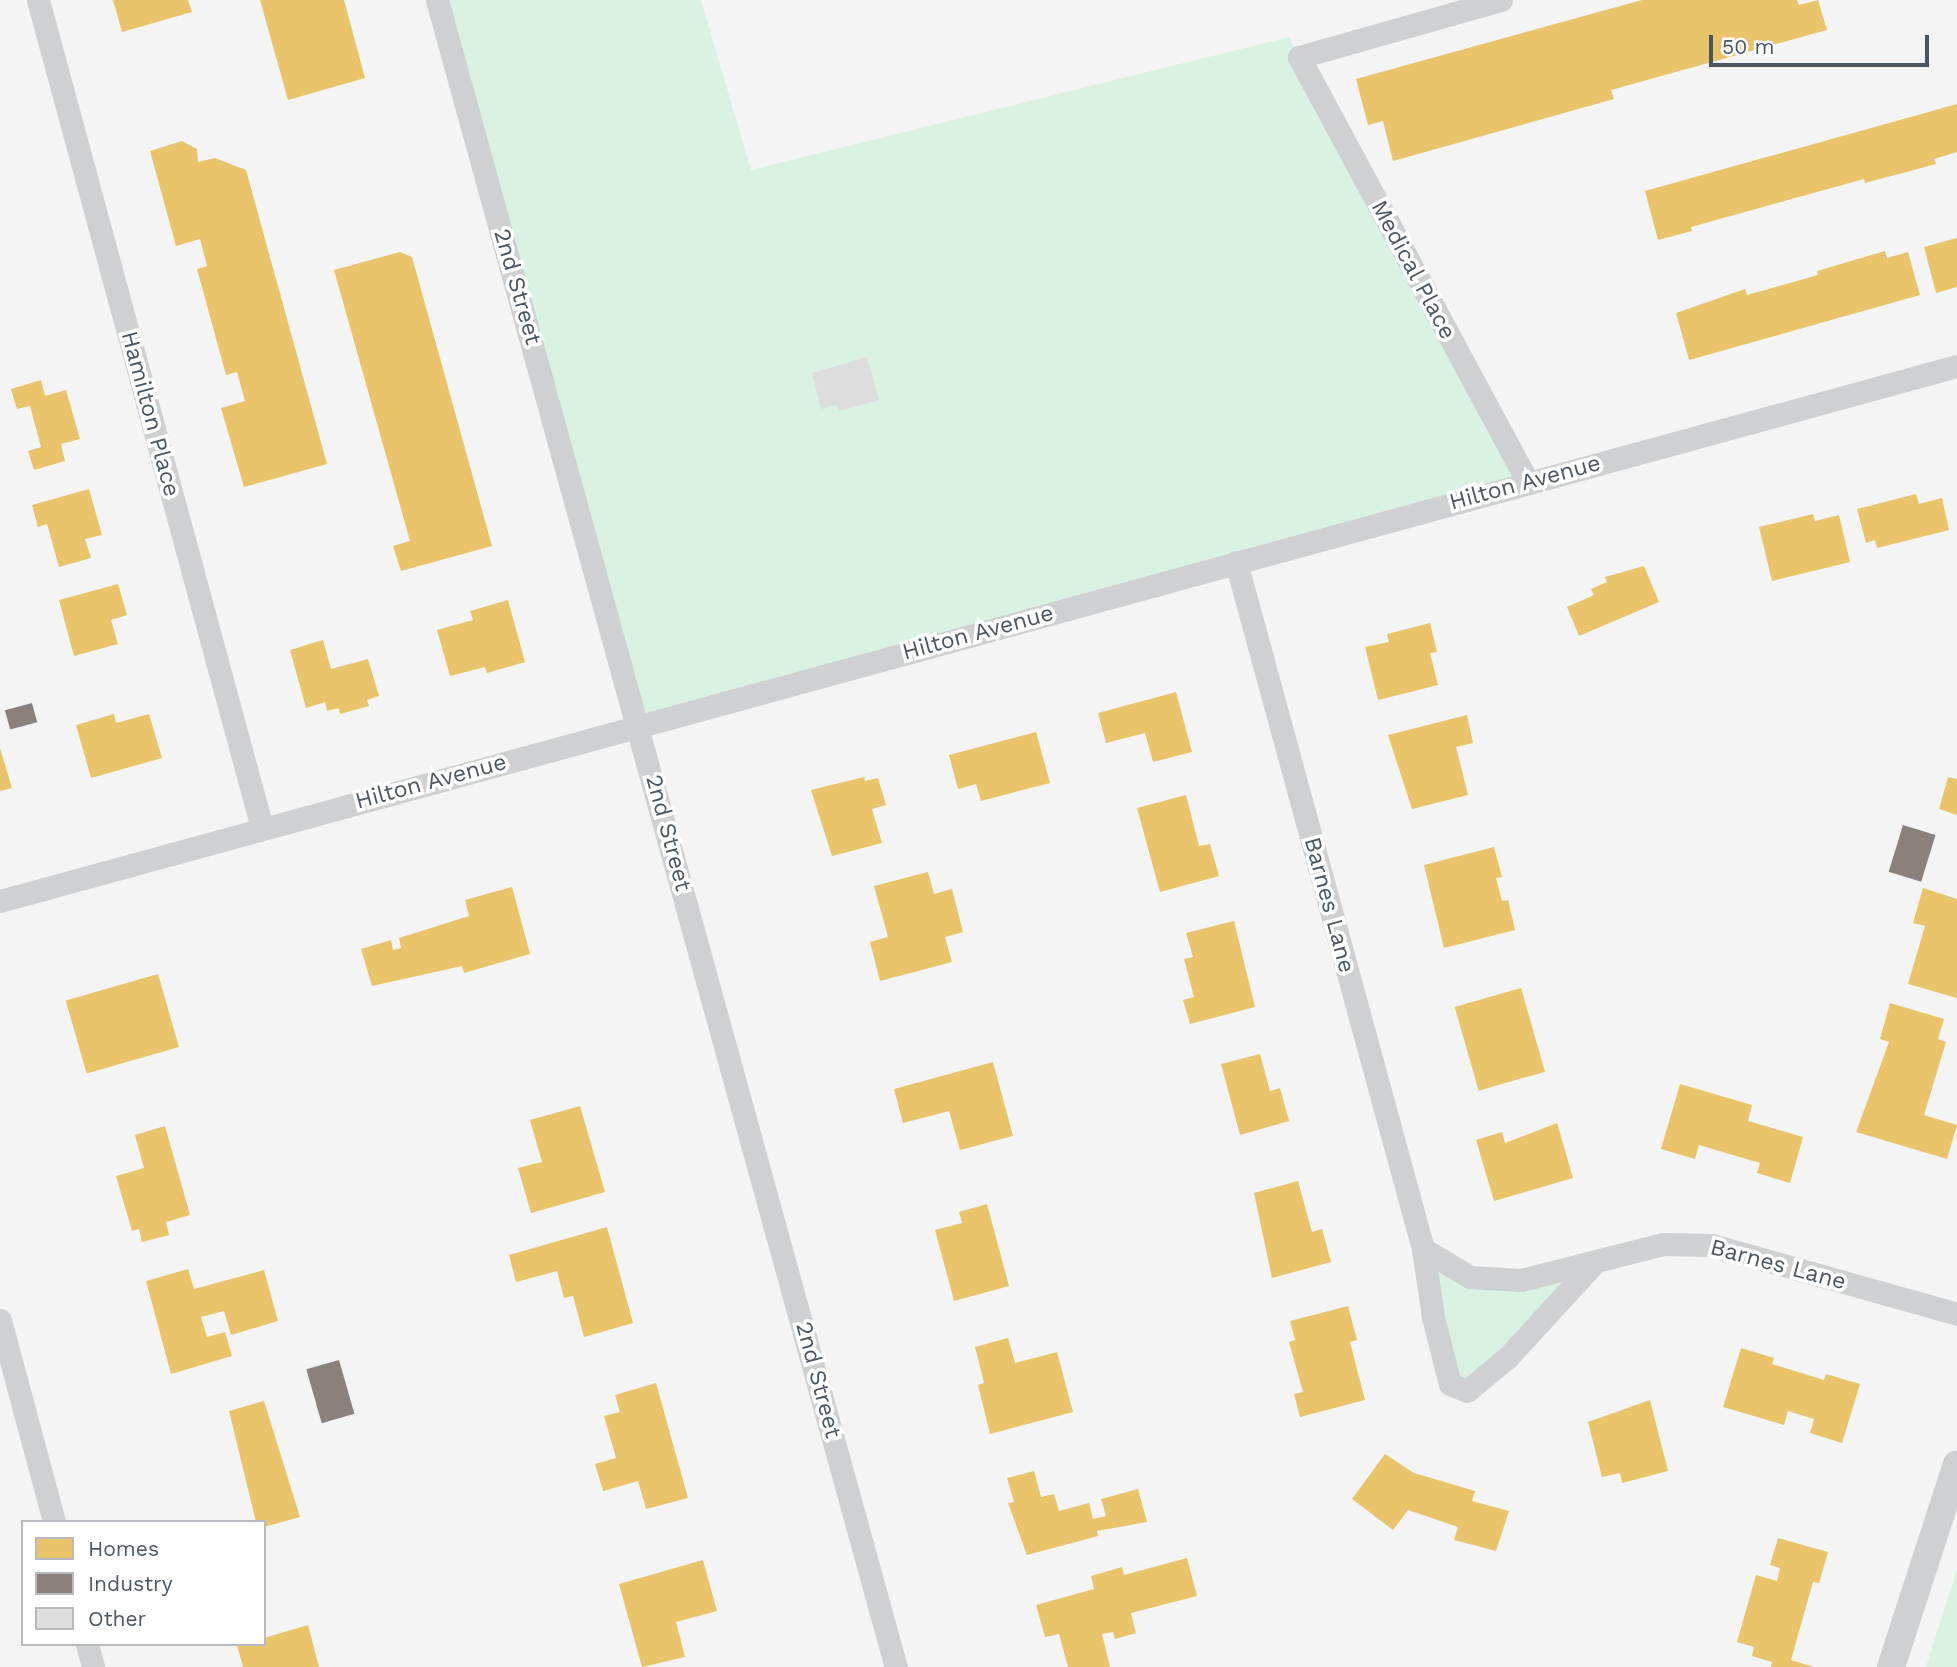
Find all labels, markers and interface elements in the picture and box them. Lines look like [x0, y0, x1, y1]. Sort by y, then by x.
scale bar [1712, 21, 1932, 65]
text: 50 m [1722, 34, 1774, 59]
street label: Medical Place [1365, 195, 1461, 345]
street label: 2nd Street [487, 226, 547, 348]
street label: Hamilton Place [115, 328, 185, 500]
street label: Hilton Avenue [1446, 449, 1604, 517]
street label: Hilton Avenue [899, 599, 1057, 667]
street label: Hilton Avenue [352, 748, 510, 816]
street label: 2nd Street [639, 772, 697, 894]
street label: Barnes Lane [1298, 834, 1360, 976]
street label: Barnes Lane [1707, 1234, 1849, 1296]
street label: 2nd Street [789, 1319, 847, 1441]
legend [21, 1520, 266, 1646]
text: Homes [88, 1536, 159, 1561]
text: Industry [88, 1571, 173, 1596]
text: Other [88, 1606, 146, 1631]

